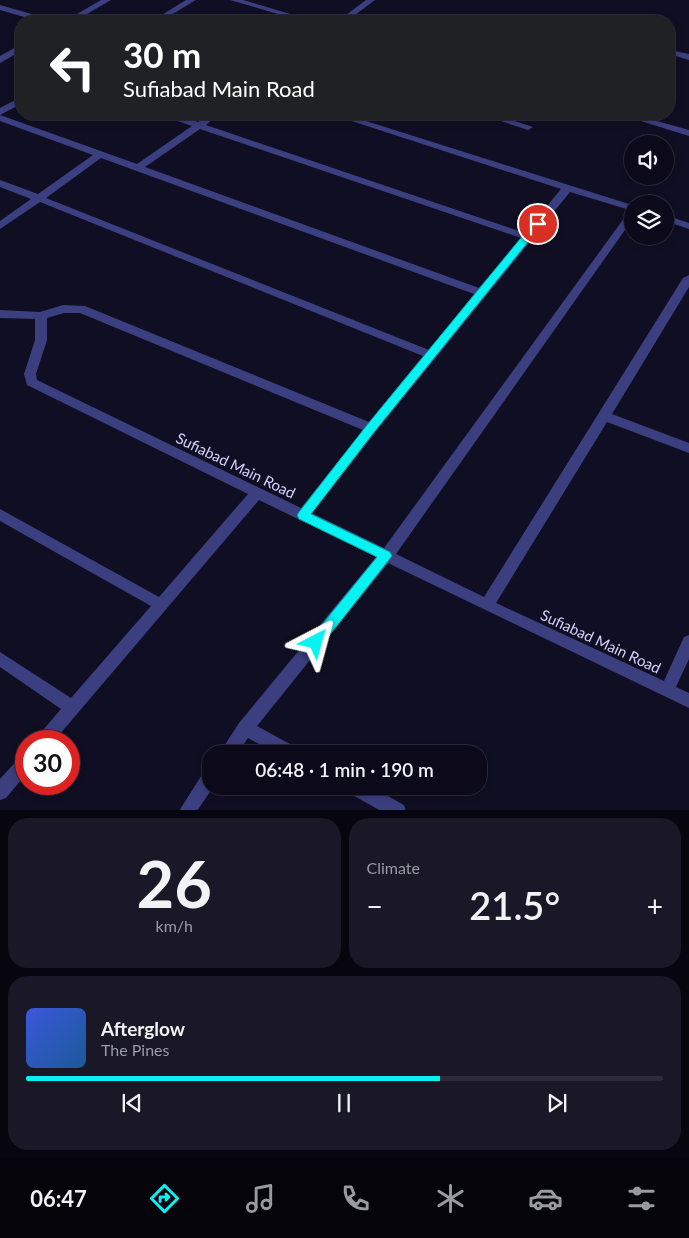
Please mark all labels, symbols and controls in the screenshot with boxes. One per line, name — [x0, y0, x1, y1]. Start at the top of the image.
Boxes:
text: 30 m — [123, 33, 201, 75]
icon: left — [40, 35, 105, 100]
text: Sufiabad Main Road — [123, 75, 315, 102]
map controls — [624, 135, 674, 245]
button: sound — [624, 135, 674, 185]
button: layers — [624, 195, 674, 245]
pin — [517, 203, 559, 245]
icon: arrive — [524, 210, 552, 238]
street label: Sufiabad Main Road — [173, 428, 299, 502]
street label: Sufiabad Main Road — [538, 605, 664, 677]
position arrow — [289, 615, 341, 667]
speed limit sign: 30 — [15, 730, 80, 795]
text: 06:48 · 1 min · 190 m — [255, 758, 434, 781]
text: 26 — [137, 844, 212, 922]
text: Climate — [367, 858, 420, 877]
text: 21.5° — [469, 882, 560, 928]
text: − — [367, 889, 383, 923]
text: + — [647, 889, 663, 923]
text: km/h — [156, 916, 193, 935]
text: Afterglow — [101, 1017, 185, 1040]
text: The Pines — [101, 1040, 170, 1059]
icon: previous — [118, 1089, 146, 1117]
icon: pause — [330, 1089, 358, 1117]
icon: next — [543, 1089, 571, 1117]
icon: directions — [147, 1181, 182, 1216]
icon: music — [243, 1181, 278, 1216]
icon: phone — [338, 1181, 373, 1216]
icon: climate — [433, 1181, 468, 1216]
icon: car — [528, 1181, 563, 1216]
icon: filters — [624, 1181, 659, 1216]
text: 06:47 — [30, 1185, 87, 1212]

